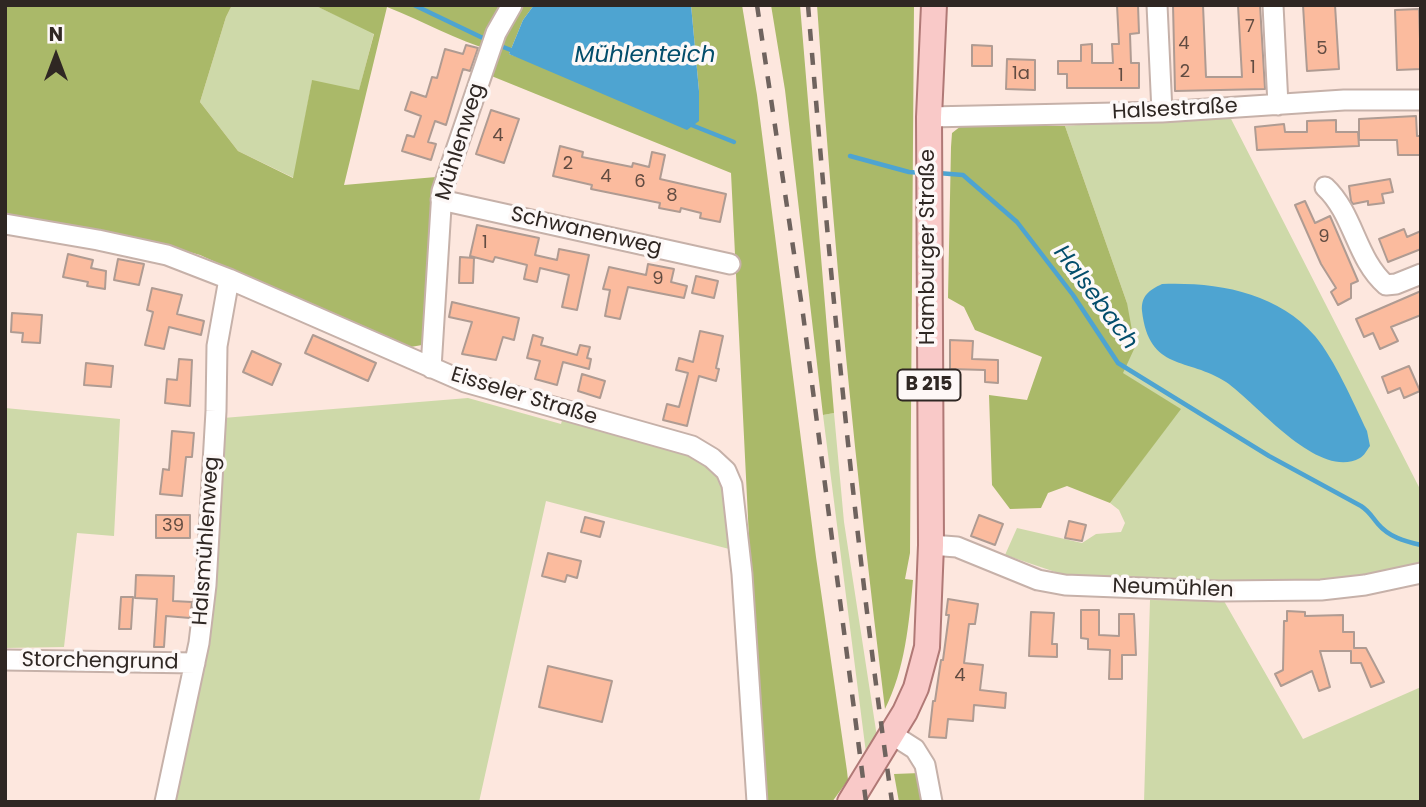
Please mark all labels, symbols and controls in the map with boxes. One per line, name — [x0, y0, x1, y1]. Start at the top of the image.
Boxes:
house number: 7 — [1245, 16, 1255, 38]
north arrow — [21, 21, 91, 91]
text: N — [49, 21, 63, 48]
house number: 4 — [1178, 33, 1190, 55]
house number: 5 — [1316, 38, 1328, 60]
water label: Mühlenteich — [575, 42, 715, 70]
house number: 1 — [1250, 57, 1256, 79]
house number: 2 — [1180, 61, 1190, 83]
house number: 1a — [1012, 63, 1030, 85]
house number: 1 — [1118, 65, 1124, 87]
street label: Mühlenweg — [431, 80, 491, 204]
street label: Halsestraße — [1112, 94, 1238, 126]
house number: 4 — [492, 125, 504, 147]
street label: Hamburger Straße — [916, 149, 942, 345]
house number: 2 — [563, 153, 573, 175]
house number: 4 — [600, 166, 612, 188]
house number: 6 — [634, 171, 646, 193]
house number: 8 — [666, 185, 678, 207]
street label: Schwanenweg — [508, 202, 664, 262]
house number: 9 — [1318, 226, 1330, 248]
house number: 1 — [482, 232, 488, 254]
water label: Halsebach — [1047, 241, 1143, 355]
house number: 9 — [652, 268, 664, 290]
street label: Eisseler Straße — [448, 363, 600, 431]
road number: B 215 — [898, 370, 960, 400]
street label: Halsmühlenweg — [189, 456, 225, 626]
house number: 39 — [162, 515, 184, 537]
street label: Neumühlen — [1112, 574, 1234, 604]
street label: Storchengrund — [21, 648, 179, 676]
house number: 4 — [954, 665, 966, 687]

